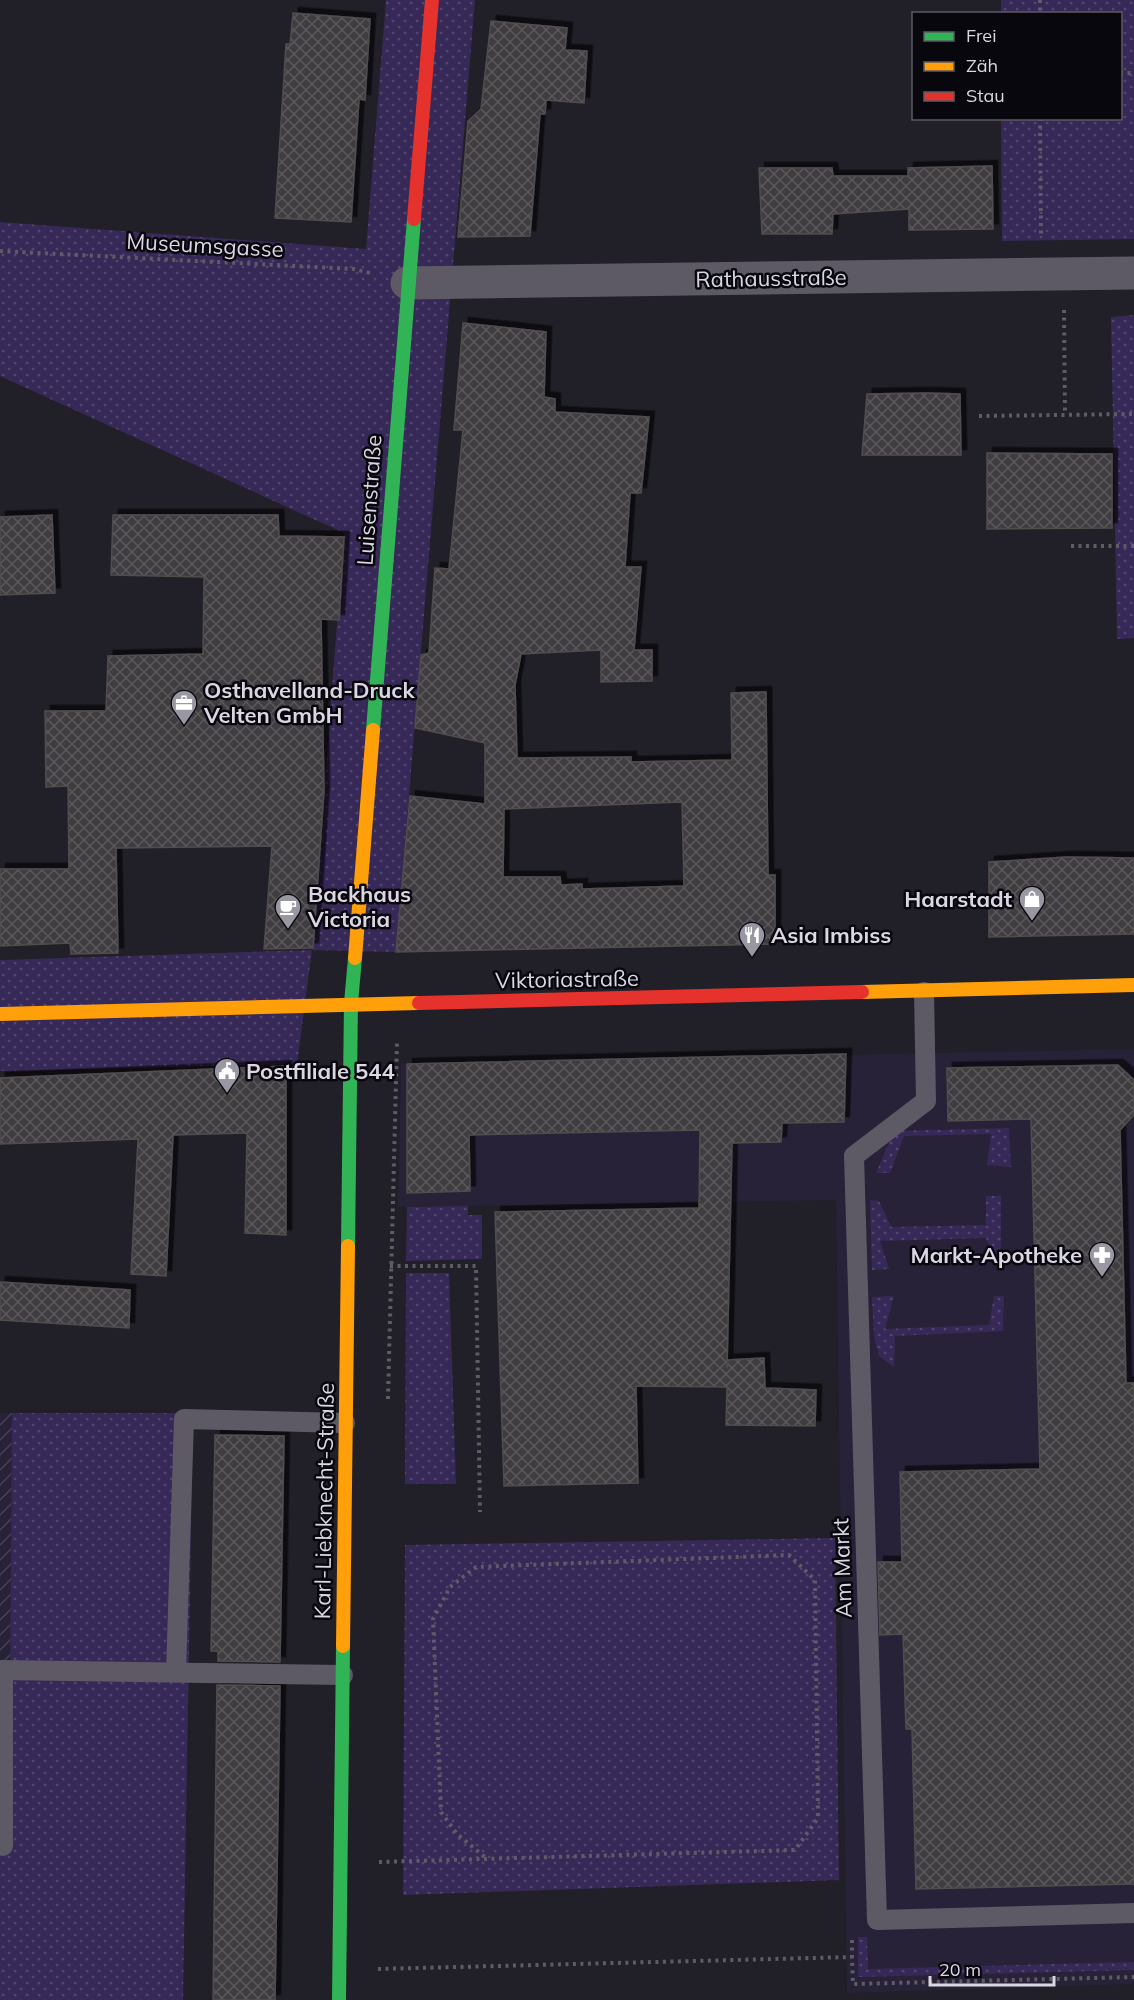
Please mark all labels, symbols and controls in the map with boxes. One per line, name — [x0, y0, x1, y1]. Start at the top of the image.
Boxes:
legend — [912, 12, 1122, 120]
text: Frei — [966, 24, 996, 47]
text: Zäh — [966, 54, 998, 77]
text: Stau — [966, 84, 1005, 107]
street label: Museumsgasse — [126, 227, 284, 263]
street label: Rathausstraße — [695, 263, 847, 293]
street label: Luisenstraße — [350, 434, 388, 566]
place label: Osthavelland-Druck Velten GmbH — [203, 676, 415, 729]
office icon: Osthavelland-Druck Velten GmbH — [169, 688, 199, 726]
place label: Backhaus Victoria — [307, 880, 411, 933]
shop icon: Haarstadt — [1017, 884, 1047, 922]
place label: Haarstadt — [904, 885, 1012, 913]
cafe icon: Backhaus Victoria — [273, 892, 303, 930]
restaurant icon: Asia Imbiss — [737, 920, 767, 958]
place label: Asia Imbiss — [771, 921, 891, 949]
street label: Viktoriastraße — [495, 964, 639, 994]
public building icon: Postfiliale 544 — [212, 1056, 242, 1094]
place label: Postfiliale 544 — [246, 1057, 395, 1085]
pharmacy icon: Markt-Apotheke — [1087, 1240, 1117, 1278]
place label: Markt-Apotheke — [911, 1241, 1082, 1269]
street label: Karl-Liebknecht-Straße — [308, 1382, 340, 1620]
street label: Am Markt — [826, 1517, 858, 1618]
scale bar — [930, 1949, 1054, 1987]
text: 20 m — [939, 1958, 981, 1981]

